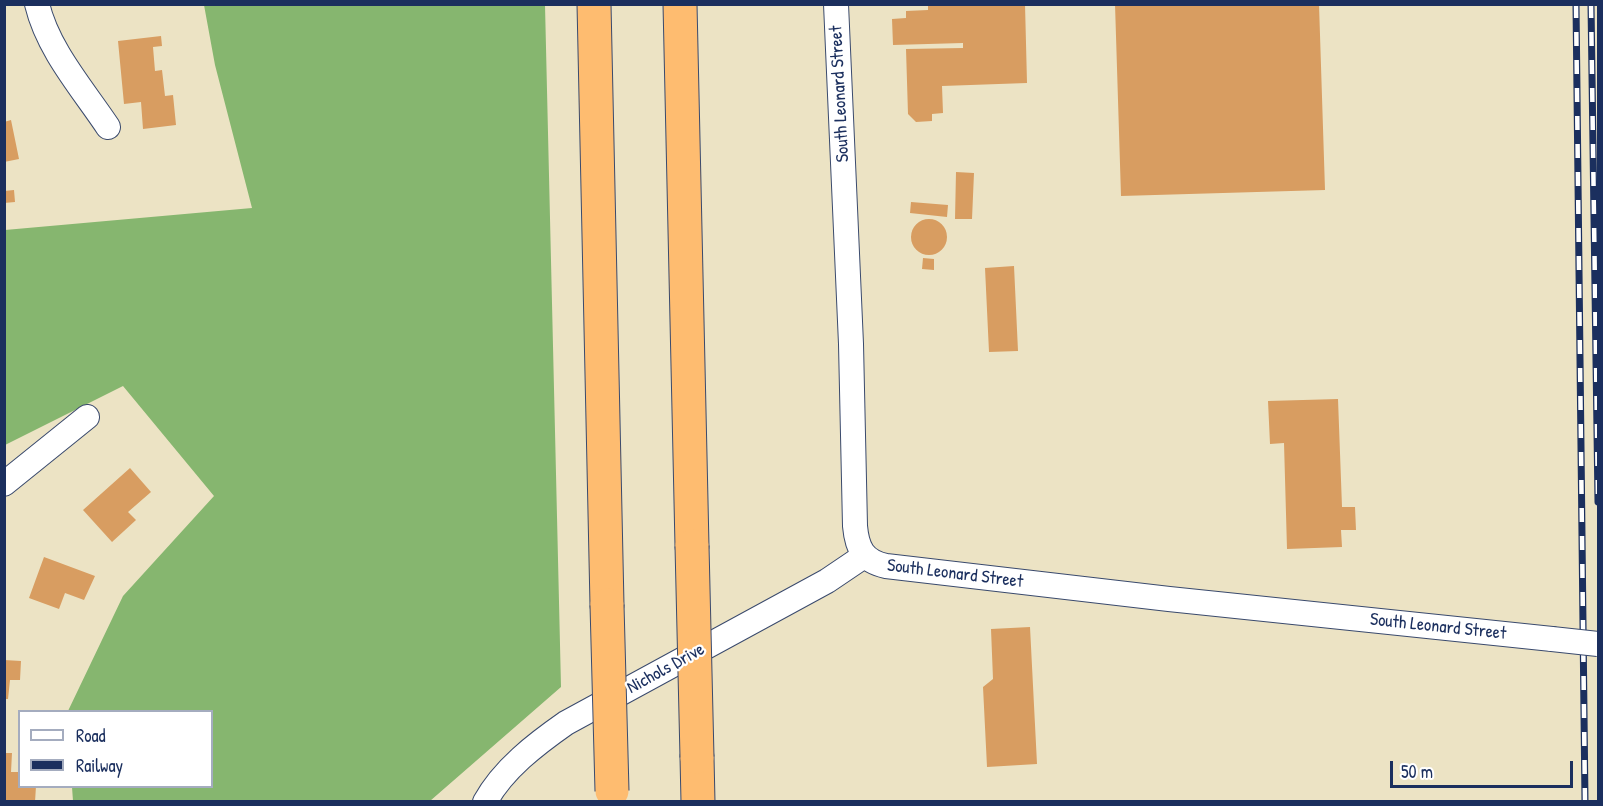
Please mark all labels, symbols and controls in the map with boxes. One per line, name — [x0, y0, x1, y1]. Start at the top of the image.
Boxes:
street label: South Leonard Street — [826, 25, 854, 163]
street label: South Leonard Street — [886, 555, 1024, 593]
street label: South Leonard Street — [1369, 609, 1507, 645]
street label: Nichols Drive — [624, 639, 708, 699]
legend — [18, 710, 213, 788]
text: Road — [76, 723, 106, 748]
scale bar — [1393, 749, 1576, 787]
text: Railway — [76, 753, 123, 778]
text: 50 m — [1401, 759, 1433, 784]

